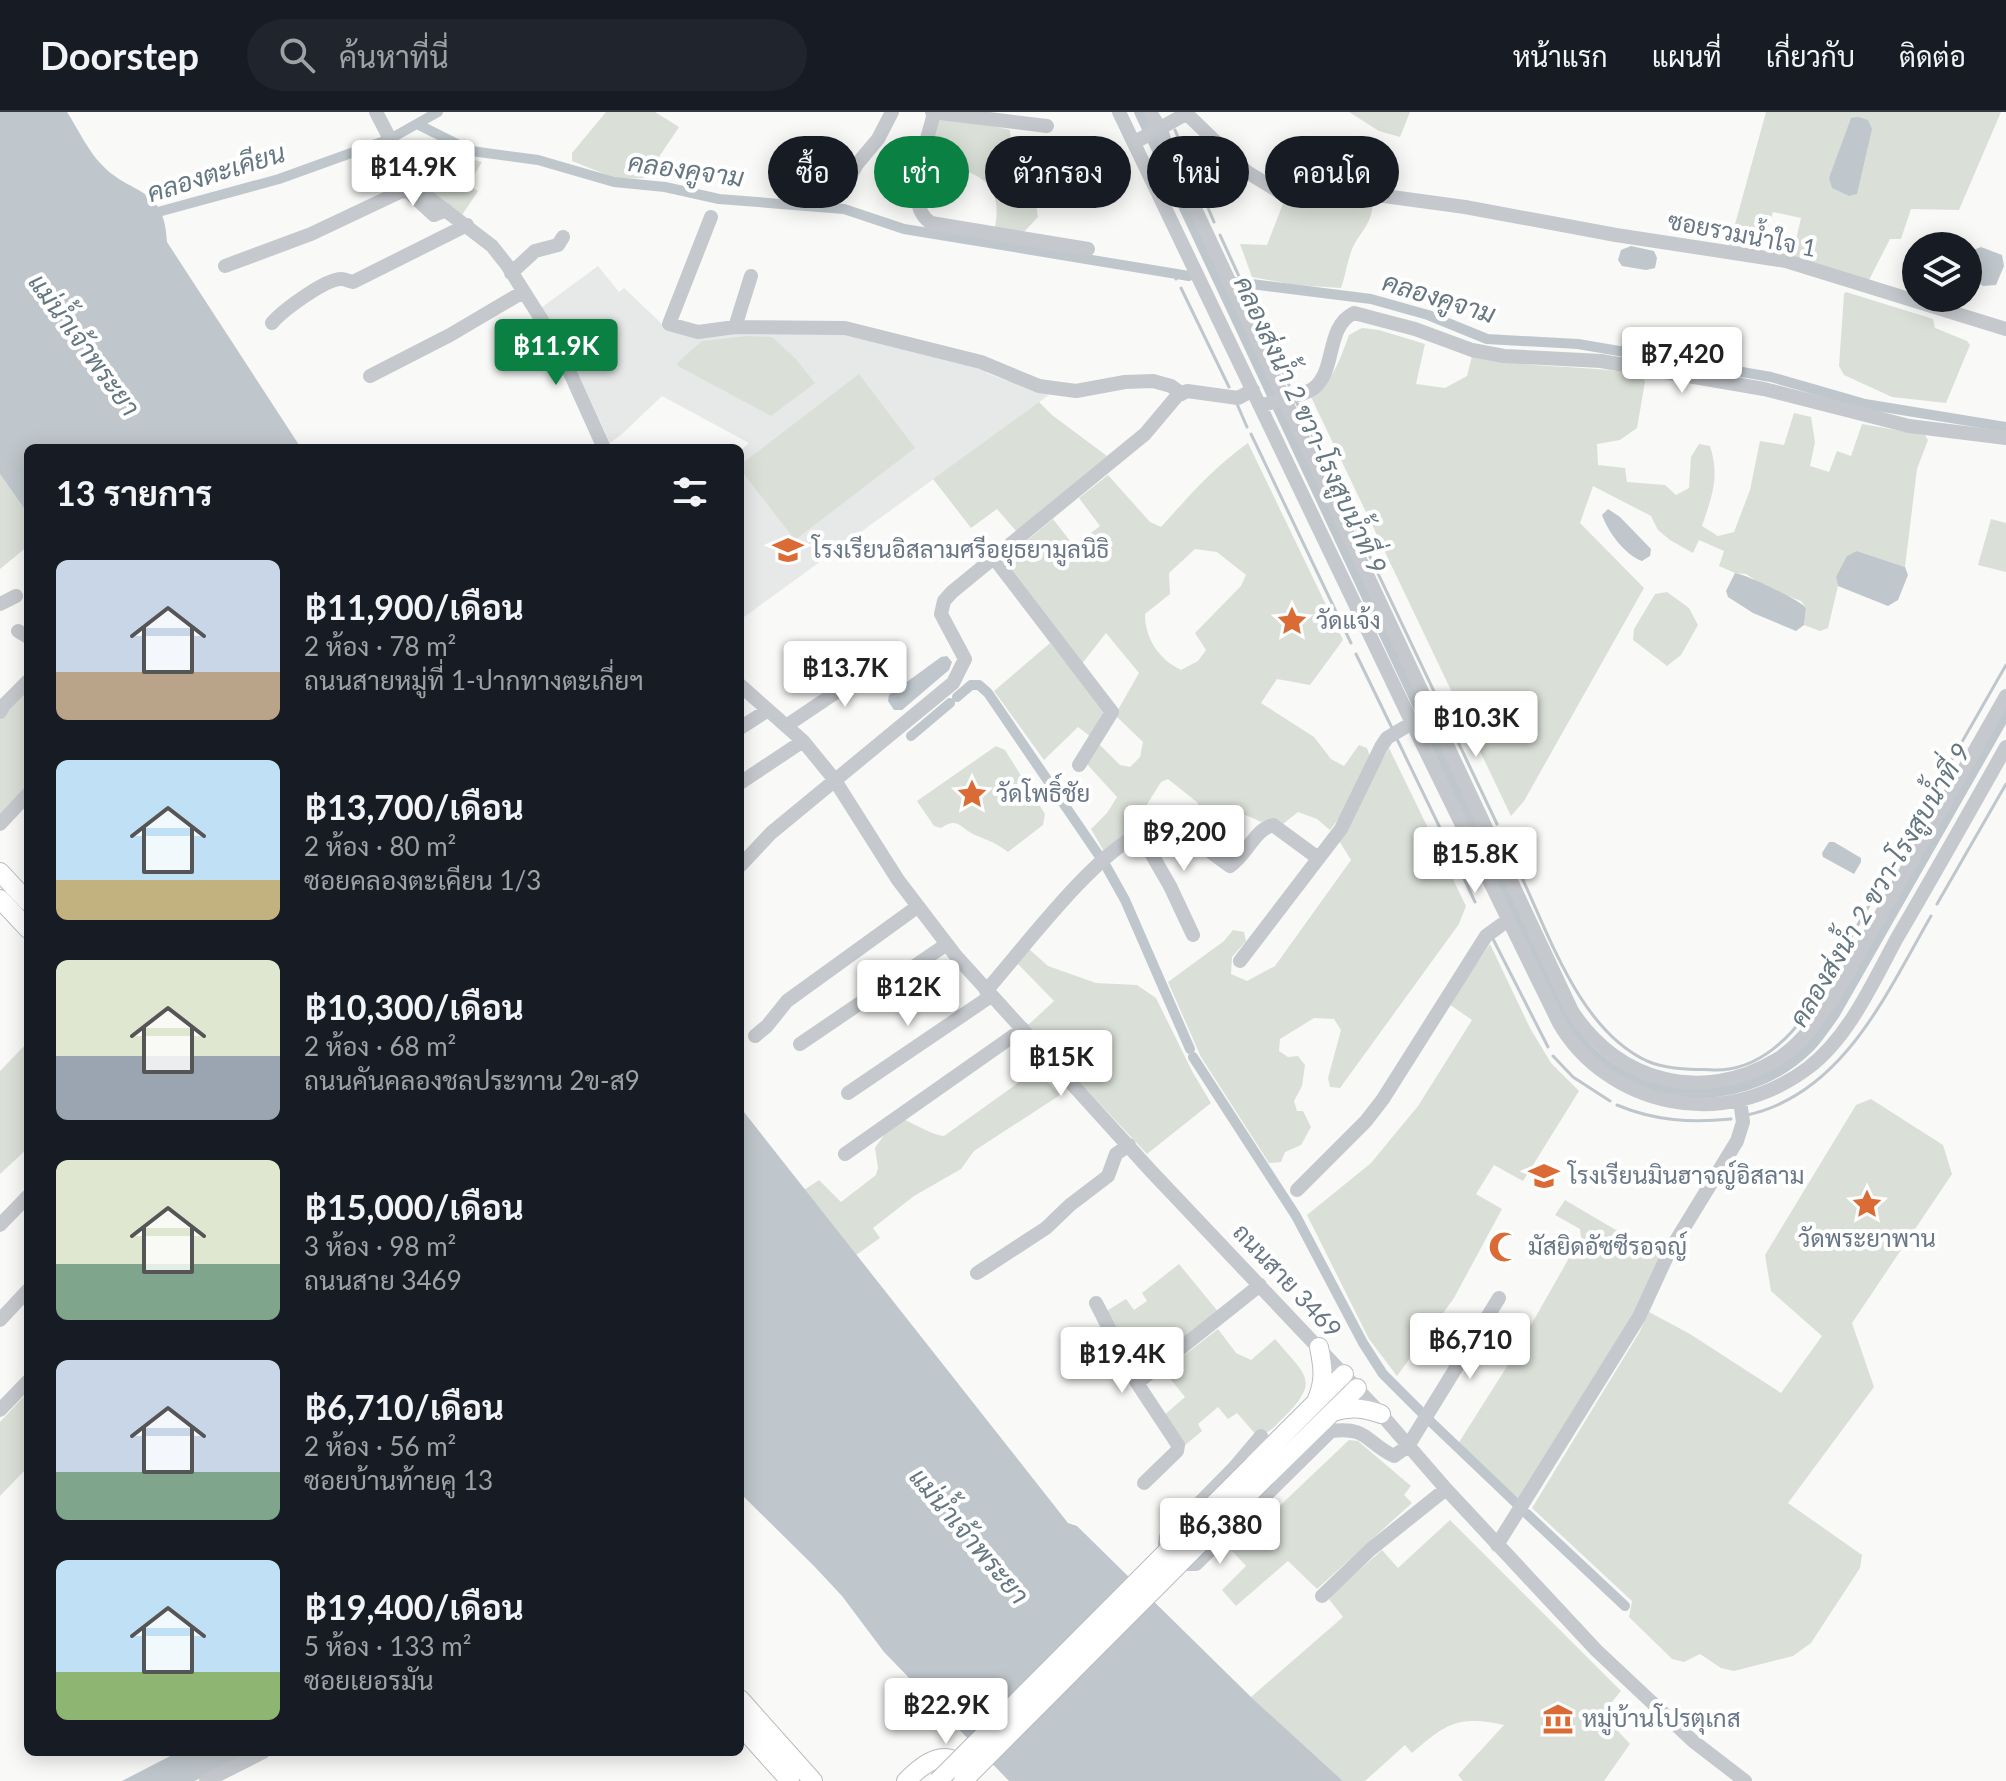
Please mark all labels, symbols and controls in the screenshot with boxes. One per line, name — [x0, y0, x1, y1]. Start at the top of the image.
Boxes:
search box — [247, 19, 807, 91]
text: Doorstep — [40, 32, 199, 78]
icon: search — [275, 33, 319, 77]
text: ค้นหาที่นี่ — [339, 38, 449, 74]
text: หน้าแรก — [1513, 39, 1608, 73]
text: แผนที่ — [1652, 39, 1722, 73]
text: เกี่ยวกับ — [1766, 39, 1855, 73]
text: ติดต่อ — [1899, 39, 1966, 73]
water label: คลองตะเคียน — [143, 136, 289, 208]
chip: ซื้อ — [768, 136, 858, 208]
chip: เช่า — [874, 136, 969, 208]
chip: ตัวกรอง — [985, 136, 1131, 208]
chip: ใหม่ — [1147, 136, 1249, 208]
chip: คอนโด — [1265, 136, 1399, 208]
pin: ฿14.9K — [348, 140, 478, 208]
water label: คลองคูจาม — [626, 145, 746, 196]
text: ฿14.9K — [370, 150, 456, 182]
street label: ซอยรวมน้ำใจ 1 — [1666, 201, 1820, 262]
map controls — [1902, 232, 1982, 312]
button: layers — [1902, 232, 1982, 312]
water label: แม่น้ำเจ้าพระยา — [22, 265, 150, 422]
water label: คลองคูจาม — [1378, 265, 1500, 332]
water label: คลองส่งน้ำ 2 ขวา-โรงสูบน้ำที่ 9 — [1225, 268, 1399, 580]
pin: ฿11.9K — [491, 319, 621, 387]
pin: ฿7,420 — [1617, 327, 1747, 395]
text: ฿11.9K — [513, 329, 599, 361]
text: ฿7,420 — [1640, 337, 1724, 369]
icon: filters — [668, 470, 712, 514]
text: 13 รายการ — [56, 472, 213, 513]
school or university icon: โรงเรียนอิสลามศรีอยุธยามูลนิธิ — [771, 533, 805, 567]
place label: โรงเรียนอิสลามศรีอยุธยามูลนิธิ — [810, 534, 1109, 567]
text: ฿11,900/เดือน — [304, 586, 524, 627]
icon: home — [120, 592, 216, 688]
place icon: วัดแจ้ง — [1275, 604, 1309, 638]
place label: วัดแจ้ง — [1316, 605, 1381, 634]
text: 2 ห้อง · 78 m² — [304, 630, 456, 662]
pin: ฿13.7K — [780, 641, 910, 709]
text: ฿13.7K — [802, 651, 888, 683]
text: ถนนสายหมู่ที่ 1-ปากทางตะเกี่ยฯ — [304, 664, 644, 696]
pin: ฿10.3K — [1411, 691, 1541, 759]
text: ฿10.3K — [1433, 701, 1519, 733]
water label: คลองส่งน้ำ 2 ขวา-โรงสูบน้ำที่ 9 — [1777, 734, 1979, 1034]
place label: วัดโพธิ์ชัย — [996, 772, 1090, 807]
place icon: วัดโพธิ์ชัย — [955, 777, 989, 811]
text: ฿13,700/เดือน — [304, 786, 524, 827]
icon: home — [120, 792, 216, 888]
pin: ฿9,200 — [1119, 805, 1249, 873]
text: ฿9,200 — [1142, 815, 1226, 847]
pin: ฿15.8K — [1410, 827, 1540, 895]
text: 2 ห้อง · 80 m² — [304, 830, 456, 862]
text: ฿15.8K — [1432, 837, 1518, 869]
text: ซอยคลองตะเคียน 1/3 — [304, 864, 541, 896]
pin: ฿12K — [861, 960, 955, 1028]
text: ฿12K — [875, 970, 941, 1002]
text: ฿10,300/เดือน — [304, 986, 524, 1027]
icon: home — [120, 992, 216, 1088]
text: 2 ห้อง · 68 m² — [304, 1030, 456, 1062]
pin: ฿15K — [1014, 1030, 1108, 1098]
text: ฿15K — [1028, 1040, 1094, 1072]
text: ถนนคันคลองชลประทาน 2ข-ส9 — [304, 1064, 640, 1096]
school or university icon: โรงเรียนมินฮาจญ์อิสลาม — [1527, 1159, 1561, 1193]
place label: โรงเรียนมินฮาจญ์อิสลาม — [1566, 1160, 1804, 1190]
text: ฿15,000/เดือน — [304, 1186, 524, 1227]
place icon: วัดพระยาพาน — [1850, 1187, 1884, 1221]
icon: home — [120, 1192, 216, 1288]
street label: ถนนสาย 3469 — [1228, 1217, 1348, 1343]
place label: วัดพระยาพาน — [1798, 1223, 1936, 1252]
text: 3 ห้อง · 98 m² — [304, 1230, 456, 1262]
mosque icon: มัสยิดอัซซีรอจญ์ — [1487, 1230, 1521, 1264]
place label: มัสยิดอัซซีรอจญ์ — [1528, 1231, 1687, 1261]
text: ถนนสาย 3469 — [304, 1264, 462, 1296]
pin: ฿6,710 — [1405, 1313, 1535, 1381]
text: ฿6,710 — [1428, 1323, 1512, 1355]
pin: ฿19.4K — [1057, 1327, 1187, 1395]
text: ฿19.4K — [1079, 1337, 1165, 1369]
text: ฿6,710/เดือน — [304, 1386, 504, 1427]
icon: home — [120, 1392, 216, 1488]
text: 2 ห้อง · 56 m² — [304, 1430, 456, 1462]
water label: แม่น้ำเจ้าพระยา — [904, 1458, 1039, 1610]
text: ซอยบ้านท้ายคู 13 — [304, 1464, 493, 1496]
pin: ฿6,380 — [1155, 1498, 1285, 1566]
text: ฿6,380 — [1178, 1508, 1262, 1540]
text: ฿19,400/เดือน — [304, 1586, 524, 1627]
icon: home — [120, 1592, 216, 1688]
text: 5 ห้อง · 133 m² — [304, 1630, 471, 1662]
text: ซอยเยอรมัน — [304, 1664, 433, 1696]
pin: ฿22.9K — [881, 1678, 1011, 1746]
text: ฿22.9K — [903, 1688, 989, 1720]
museum icon: หมู่บ้านโปรตุเกส — [1541, 1702, 1575, 1736]
place label: หมู่บ้านโปรตุเกส — [1582, 1703, 1741, 1736]

